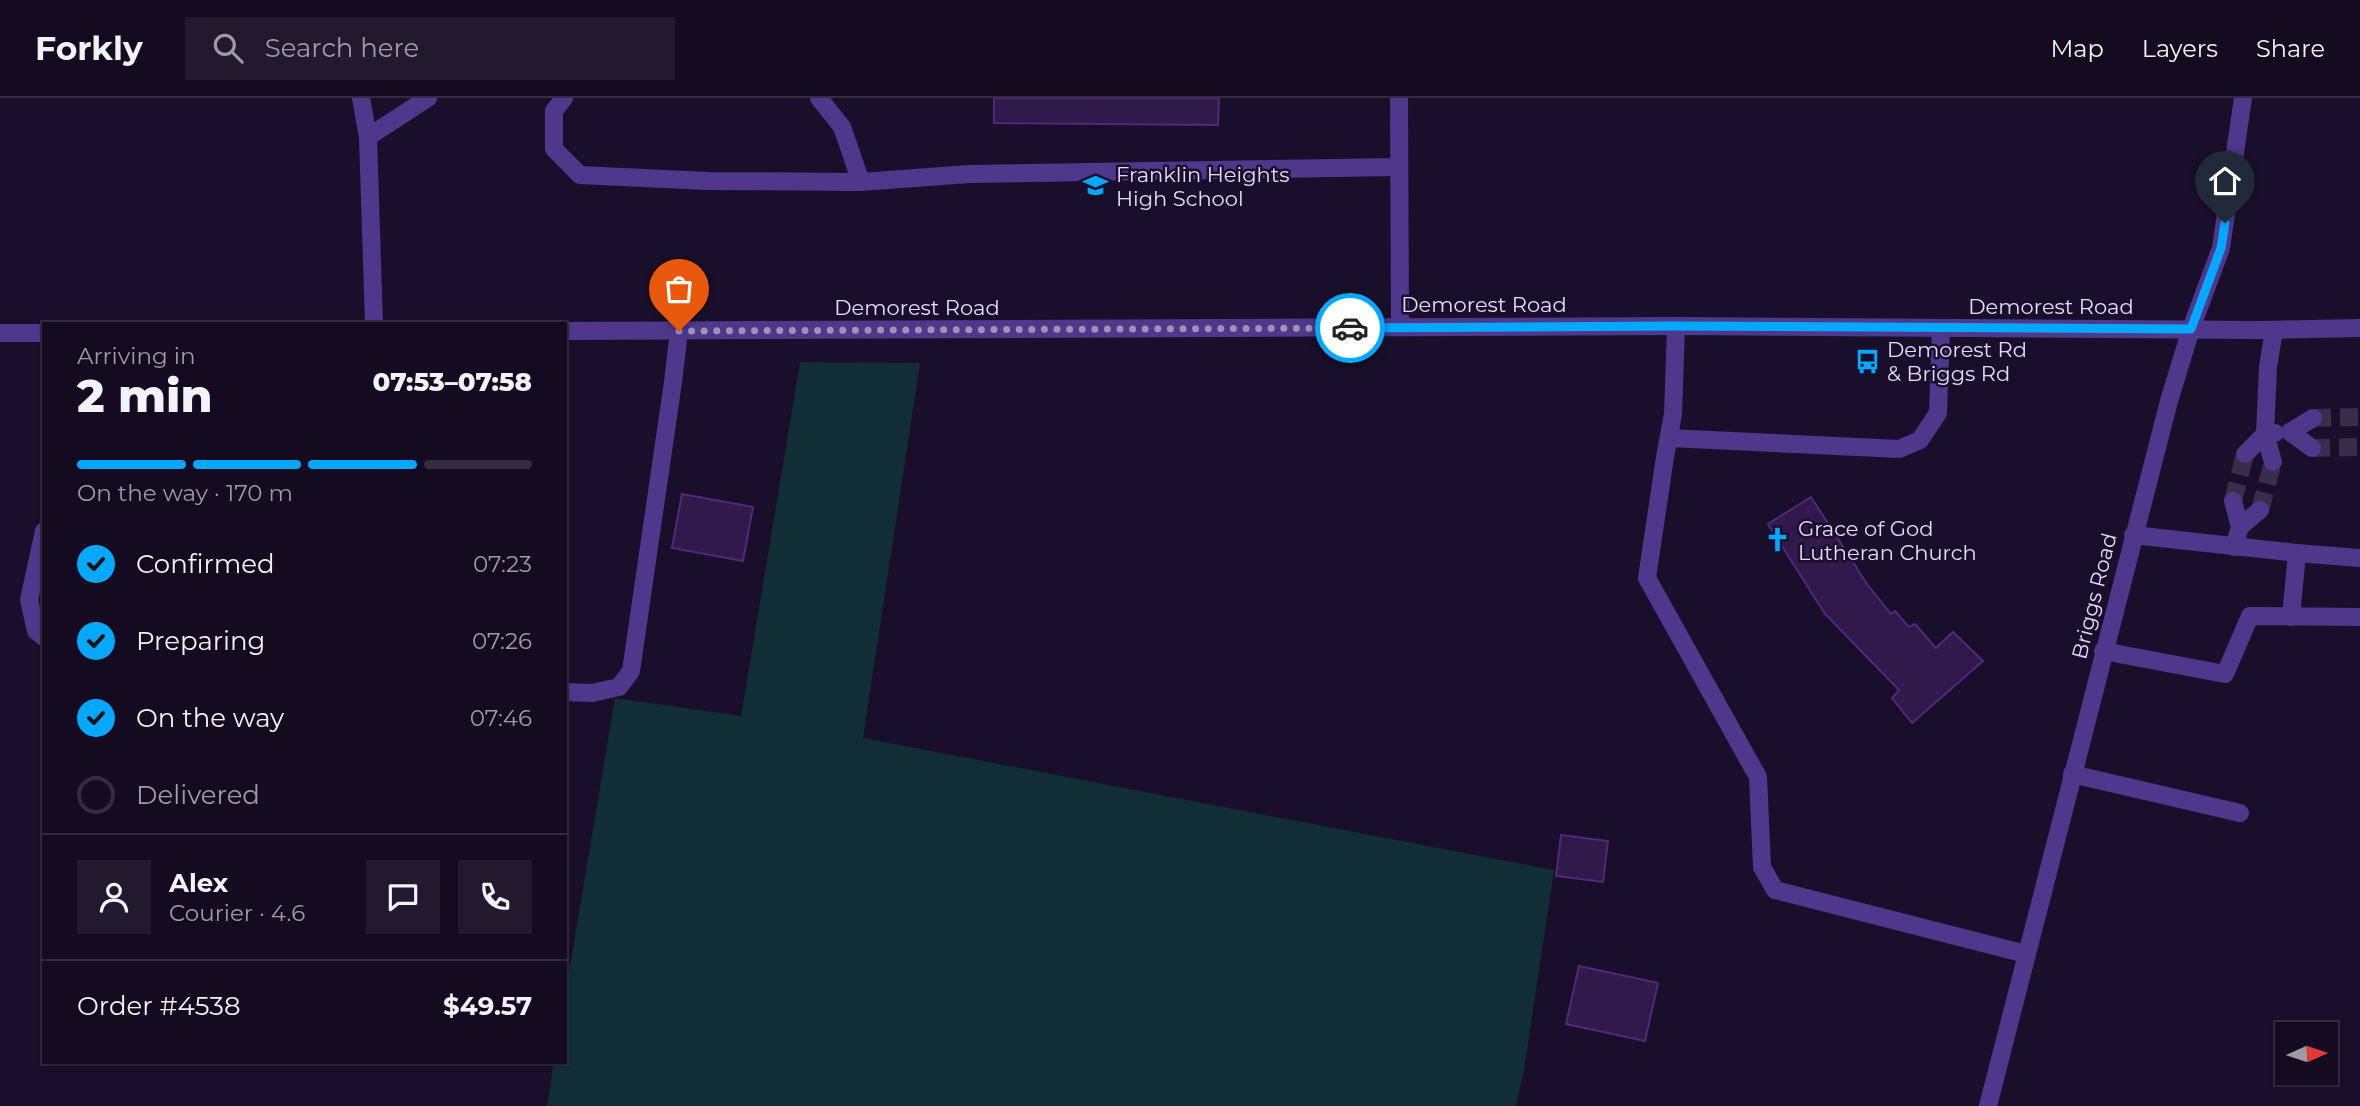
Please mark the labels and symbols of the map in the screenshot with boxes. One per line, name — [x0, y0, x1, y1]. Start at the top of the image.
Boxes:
pin — [2195, 151, 2255, 223]
place label: Franklin Heights High School — [1116, 162, 1290, 211]
school or university icon: Franklin Heights High School — [1082, 172, 1110, 200]
pin — [649, 259, 709, 331]
street label: Demorest Road — [1401, 292, 1567, 317]
courier — [1315, 293, 1385, 363]
street label: Demorest Road — [1968, 294, 2134, 319]
street label: Demorest Road — [834, 295, 1000, 320]
place label: Demorest Rd & Briggs Rd — [1887, 337, 2027, 386]
bus stop icon: Demorest Rd & Briggs Rd — [1853, 347, 1881, 375]
place label: Grace of God Lutheran Church — [1798, 516, 1977, 565]
church icon: Grace of God Lutheran Church — [1764, 526, 1792, 554]
street label: Briggs Road — [2066, 530, 2122, 662]
north arrow — [2275, 1022, 2338, 1085]

